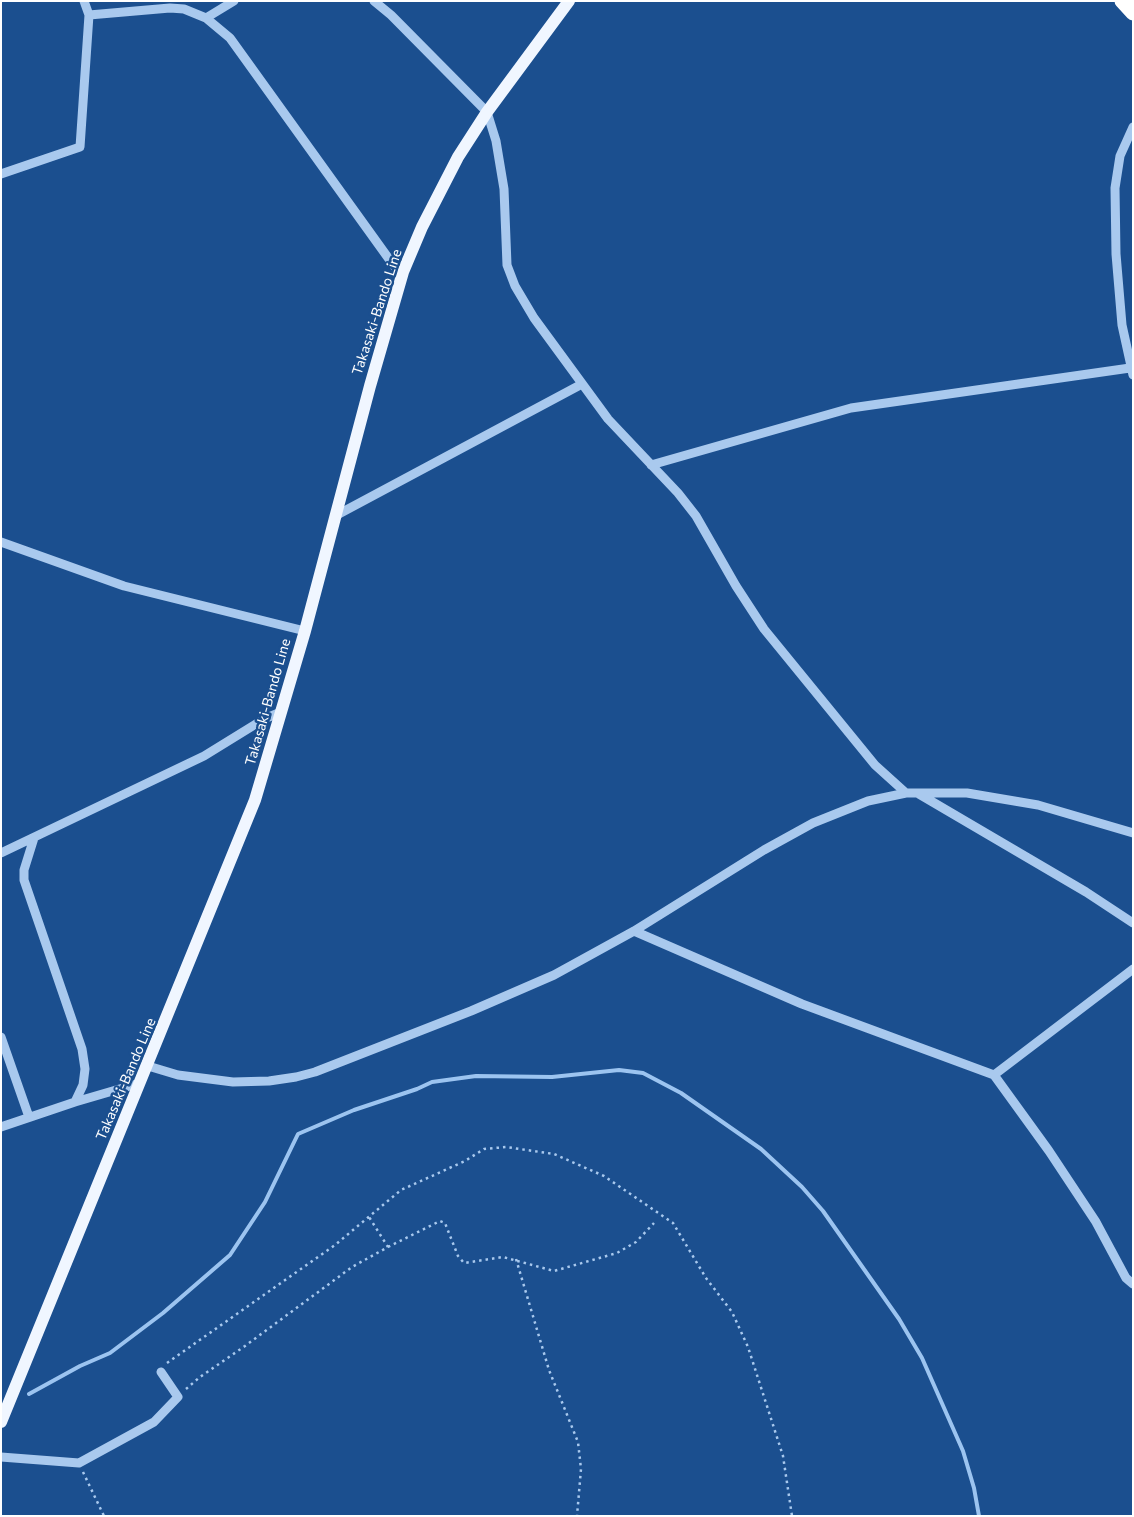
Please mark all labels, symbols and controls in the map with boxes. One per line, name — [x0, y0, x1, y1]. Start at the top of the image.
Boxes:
street label: Takasaki-Bando Line — [349, 247, 405, 377]
street label: Takasaki-Bando Line — [242, 637, 294, 767]
street label: Takasaki-Bando Line — [93, 1015, 159, 1143]

